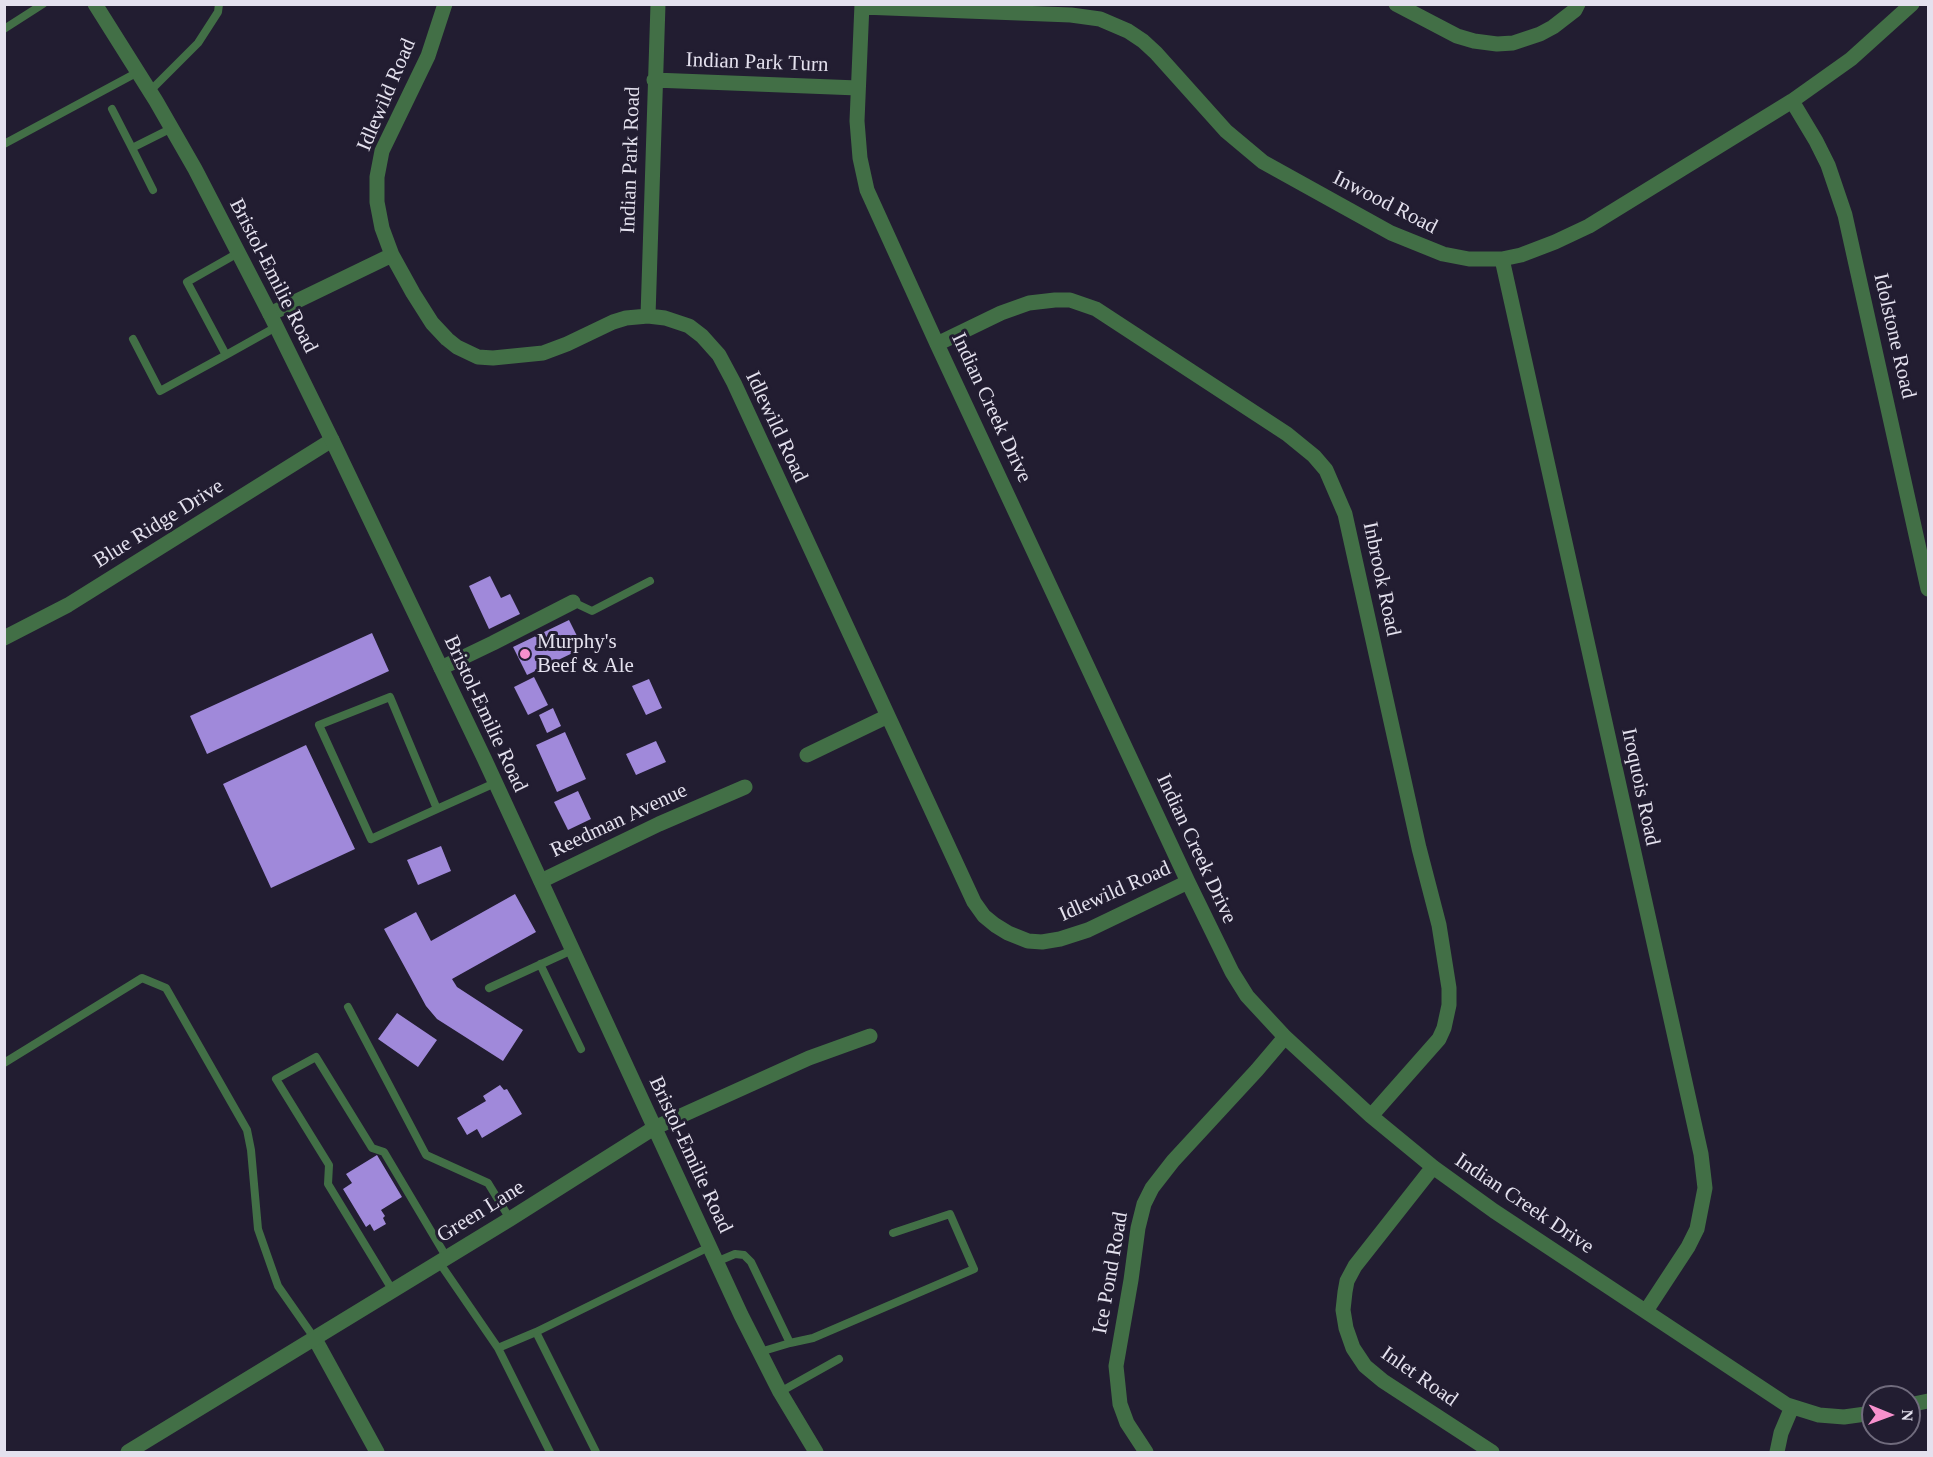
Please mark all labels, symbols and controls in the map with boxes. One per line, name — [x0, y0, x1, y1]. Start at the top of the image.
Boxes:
street label: Idlewild Road — [352, 35, 422, 155]
street label: Indian Park Turn — [685, 48, 829, 78]
street label: Indian Park Road — [616, 86, 646, 234]
street label: Inwood Road — [1329, 166, 1441, 240]
street label: Bristol-Emilie Road — [223, 195, 323, 357]
street label: Idolstone Road — [1867, 271, 1921, 401]
street label: Indian Creek Drive — [945, 329, 1037, 487]
street label: Idlewild Road — [739, 367, 813, 487]
street label: Blue Ridge Drive — [90, 474, 228, 574]
street label: Inbrook Road — [1357, 520, 1405, 638]
place label: Murphy's Beef & Ale — [537, 629, 634, 679]
street label: Bristol-Emilie Road — [438, 632, 532, 796]
marker: Murphy's Beef & Ale — [518, 647, 532, 661]
street label: Iroquois Road — [1615, 726, 1665, 848]
street label: Indian Creek Drive — [1150, 770, 1242, 928]
street label: Reedman Avenue — [546, 778, 692, 864]
street label: Idlewild Road — [1055, 856, 1175, 928]
street label: Bristol-Emilie Road — [643, 1073, 737, 1237]
street label: Indian Creek Drive — [1450, 1148, 1598, 1260]
street label: Green Lane — [433, 1175, 529, 1249]
street label: Ice Pond Road — [1088, 1210, 1134, 1336]
street label: Inlet Road — [1376, 1341, 1462, 1413]
north arrow — [1861, 1385, 1921, 1445]
text: N — [1899, 1409, 1916, 1421]

